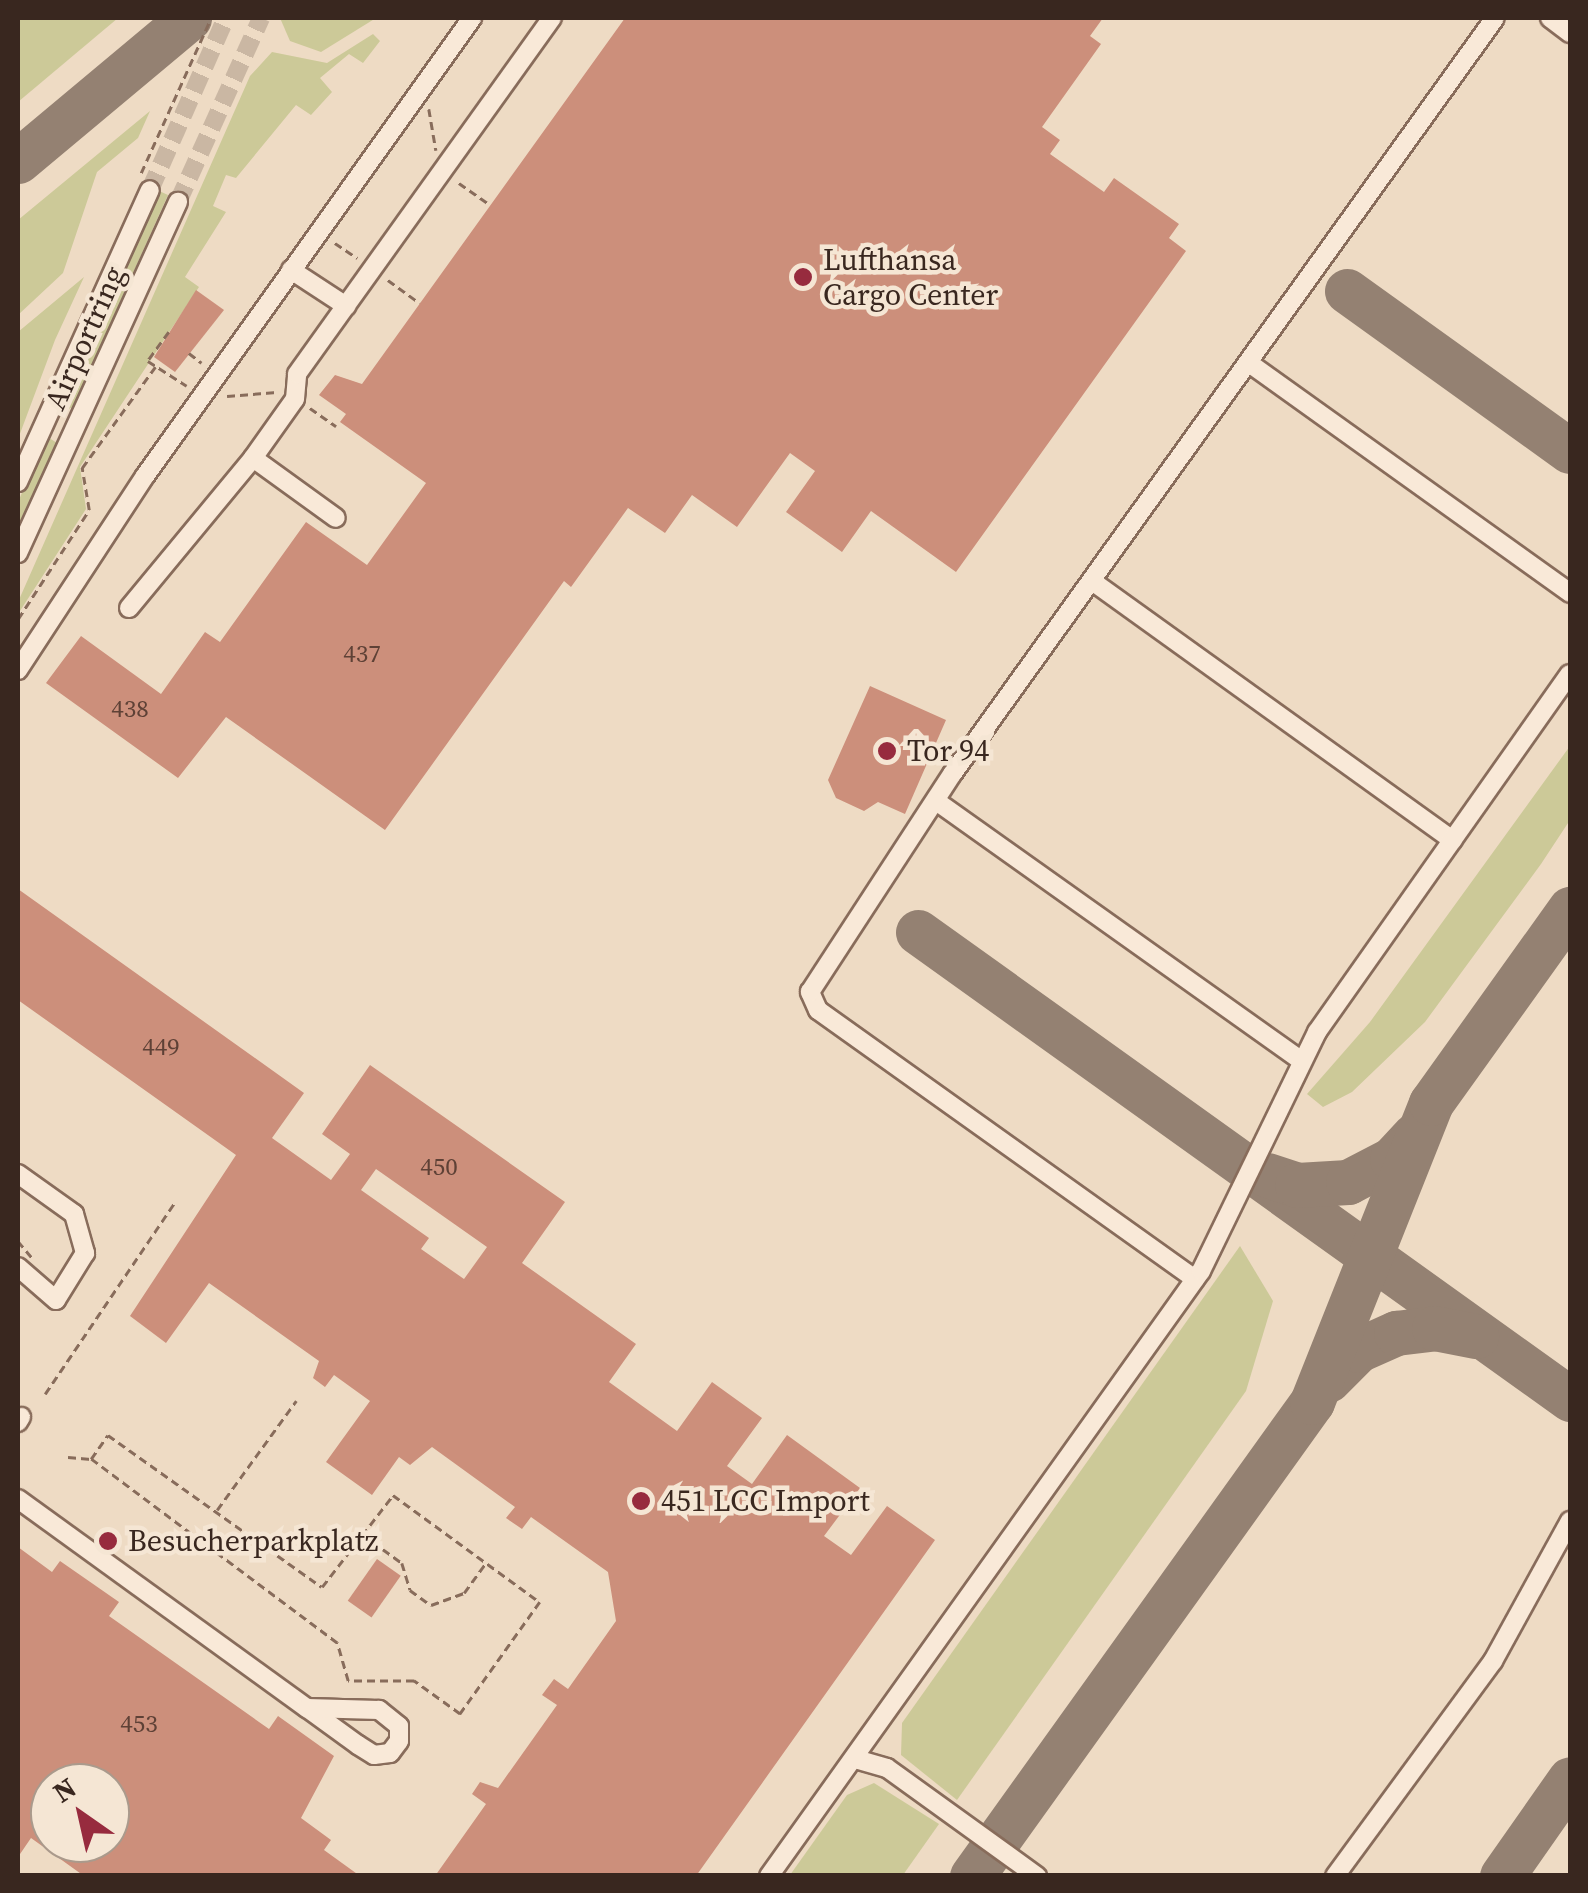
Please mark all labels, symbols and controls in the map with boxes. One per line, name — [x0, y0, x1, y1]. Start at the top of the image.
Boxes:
place label: Lufthansa Cargo Center — [823, 242, 998, 312]
street label: Airportring — [37, 260, 133, 416]
marker: Lufthansa Cargo Center — [792, 266, 814, 288]
house number: 437 — [343, 638, 381, 668]
house number: 438 — [111, 693, 149, 723]
place label: Tor 94 — [907, 733, 989, 769]
marker: Tor 94 — [876, 740, 898, 762]
house number: 449 — [142, 1031, 180, 1061]
house number: 450 — [420, 1151, 458, 1181]
place label: 451 LCC Import — [661, 1483, 870, 1519]
marker: 451 LCC Import — [630, 1490, 652, 1512]
place label: Besucherparkplatz — [128, 1523, 378, 1559]
marker: Besucherparkplatz — [97, 1530, 119, 1552]
house number: 453 — [120, 1708, 158, 1738]
north arrow — [30, 1763, 130, 1863]
text: N — [45, 1768, 83, 1811]

